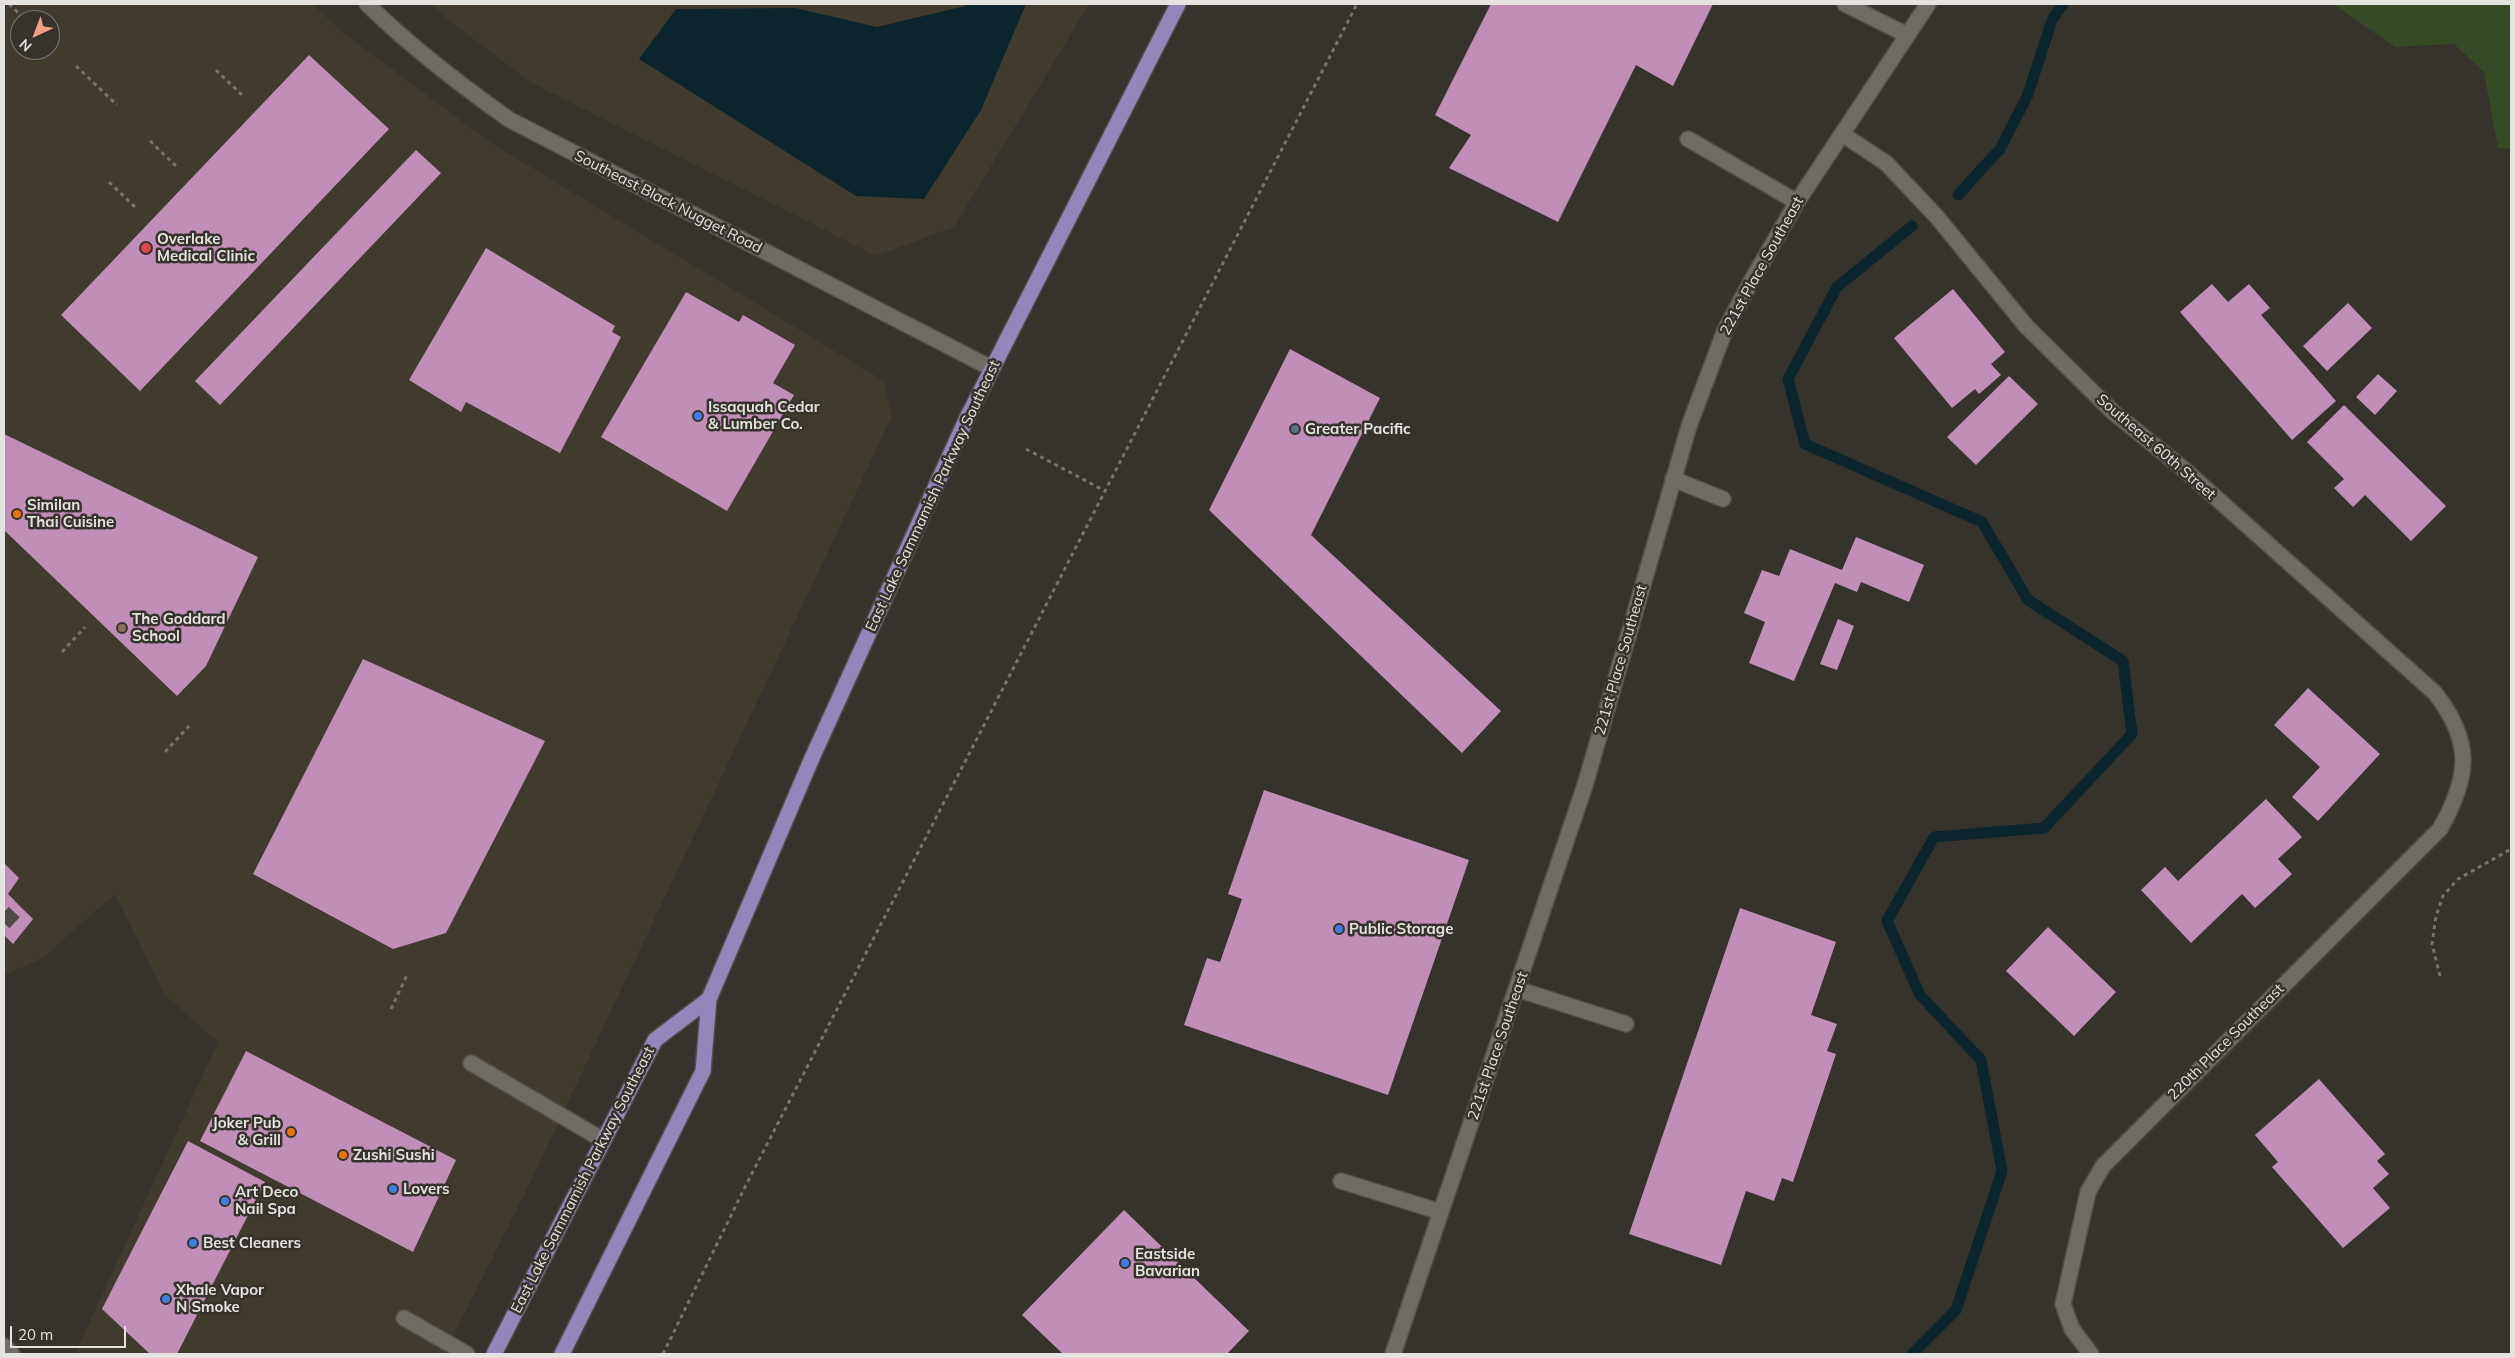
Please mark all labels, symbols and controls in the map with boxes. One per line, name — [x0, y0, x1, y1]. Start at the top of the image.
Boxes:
north arrow — [10, 10, 60, 60]
text: N — [15, 35, 35, 55]
street label: Southeast Black Nugget Road — [571, 147, 765, 257]
street label: 221st Place Southeast — [1716, 194, 1808, 338]
place label: Overlake Medical Clinic — [157, 230, 255, 265]
marker: Overlake Medical Clinic — [139, 241, 153, 255]
street label: East Lake Sammamish Parkway Southeast — [862, 358, 1004, 634]
street label: Southeast 60th Street — [2093, 390, 2219, 504]
place label: Issaquah Cedar & Lumber Co. — [708, 398, 820, 433]
marker: Issaquah Cedar & Lumber Co. — [692, 410, 704, 422]
place label: Greater Pacific — [1305, 420, 1411, 438]
marker: Greater Pacific — [1289, 423, 1301, 435]
place label: Similan Thai Cuisine — [27, 496, 114, 531]
marker: Similan Thai Cuisine — [11, 508, 23, 520]
street label: 221st Place Southeast — [1591, 583, 1651, 737]
place label: The Goddard School — [132, 610, 226, 645]
marker: The Goddard School — [116, 622, 128, 634]
place label: Public Storage — [1349, 920, 1453, 938]
marker: Public Storage — [1333, 923, 1345, 935]
street label: 221st Place Southeast — [1464, 970, 1532, 1122]
street label: 220th Place Southeast — [2164, 980, 2288, 1104]
street label: East Lake Sammamish Parkway Southeast — [508, 1044, 658, 1316]
place label: Joker Pub & Grill — [212, 1114, 281, 1149]
marker: Joker Pub & Grill — [285, 1126, 297, 1138]
place label: Zushi Sushi — [353, 1146, 435, 1164]
marker: Zushi Sushi — [337, 1149, 349, 1161]
place label: Lovers — [403, 1180, 450, 1198]
place label: Art Deco Nail Spa — [235, 1183, 298, 1218]
marker: Lovers — [387, 1183, 399, 1195]
marker: Art Deco Nail Spa — [219, 1195, 231, 1207]
place label: Best Cleaners — [203, 1234, 301, 1252]
marker: Best Cleaners — [187, 1237, 199, 1249]
place label: Eastside Bavarian — [1135, 1245, 1200, 1280]
marker: Eastside Bavarian — [1119, 1257, 1131, 1269]
place label: Xhale Vapor N Smoke — [176, 1281, 264, 1316]
marker: Xhale Vapor N Smoke — [160, 1293, 172, 1305]
scale bar — [12, 1316, 129, 1348]
text: 20 m — [18, 1325, 53, 1344]

